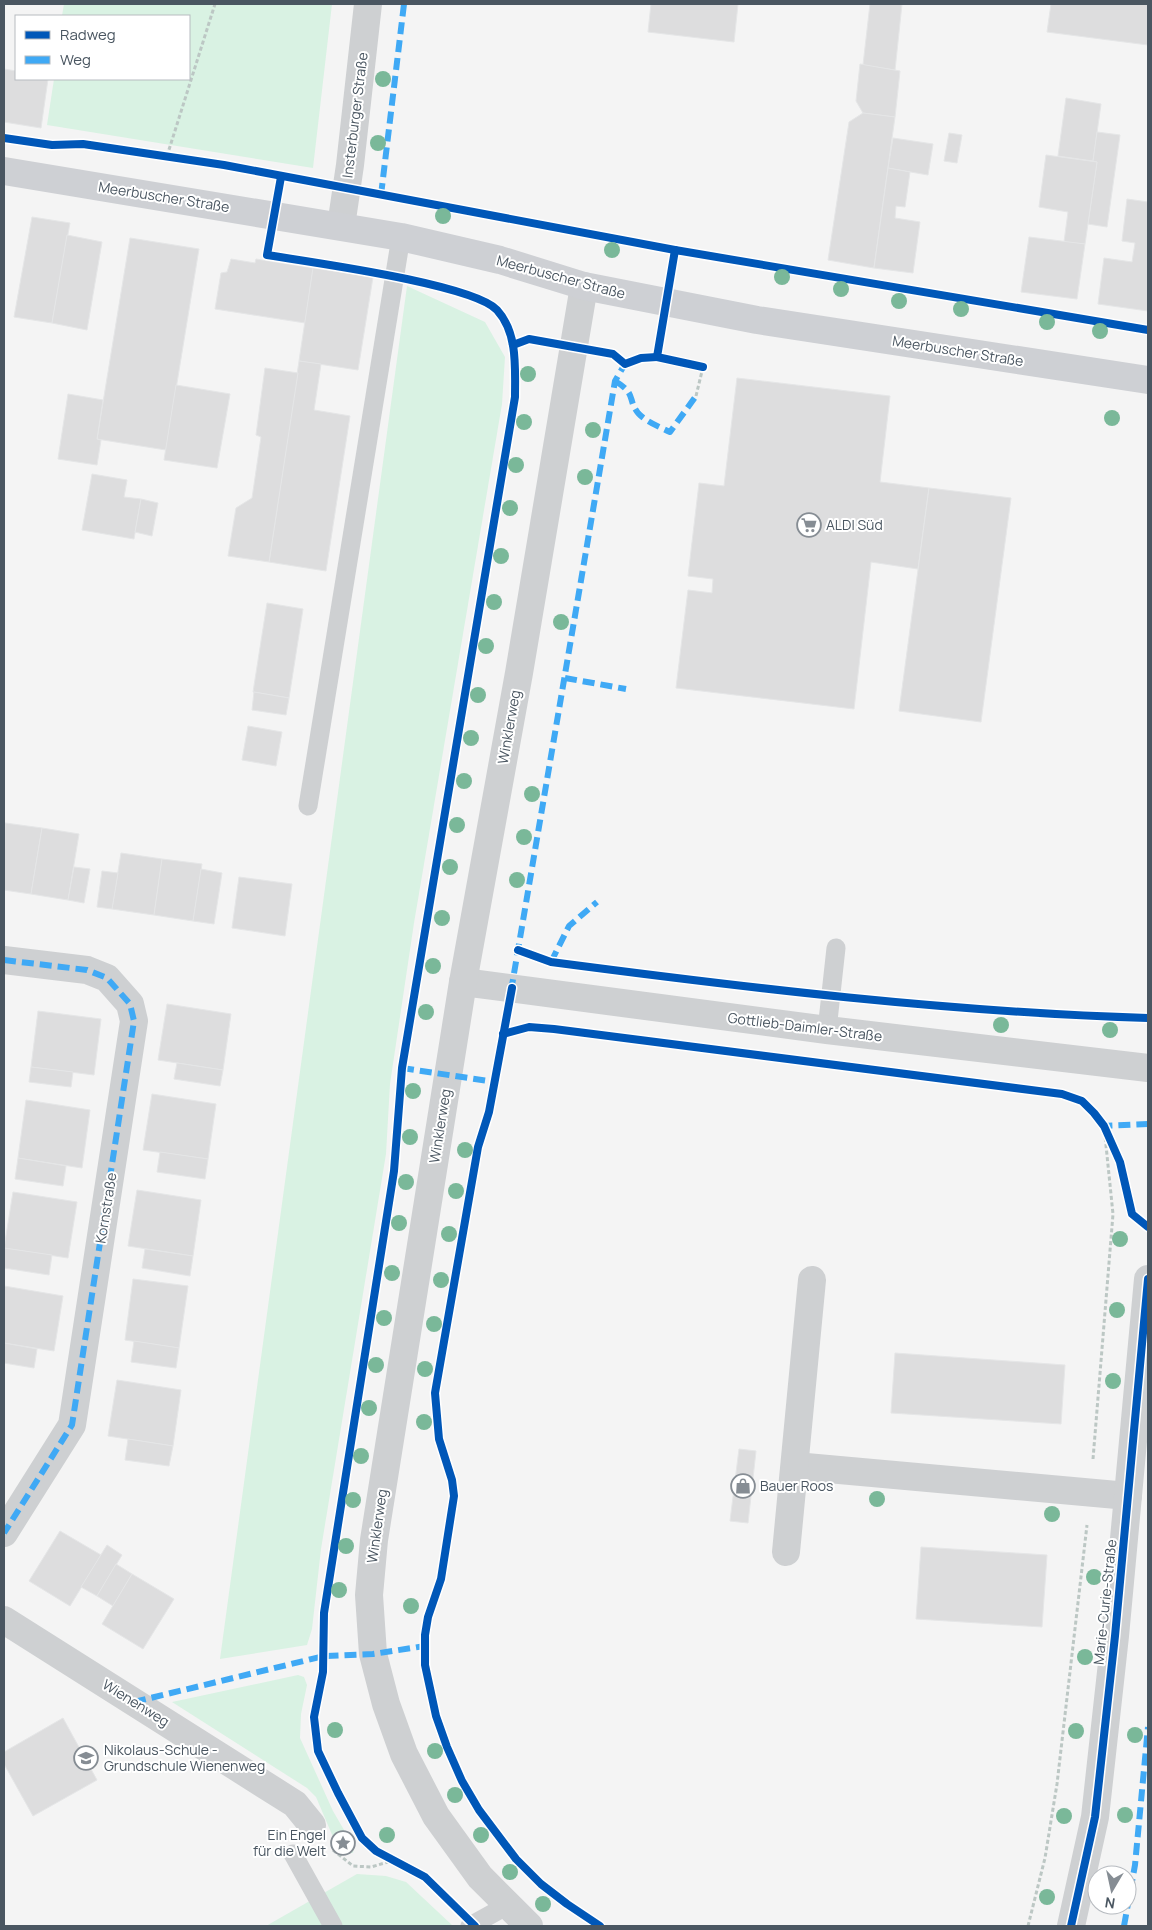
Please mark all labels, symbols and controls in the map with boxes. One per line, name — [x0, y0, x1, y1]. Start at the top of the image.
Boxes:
legend — [15, 15, 190, 80]
text: Radweg — [60, 24, 116, 45]
text: Weg — [60, 49, 91, 70]
street label: Insterburger Straße — [337, 51, 372, 179]
street label: Meerbuscher Straße — [97, 177, 231, 216]
street label: Meerbuscher Straße — [495, 250, 628, 303]
street label: Meerbuscher Straße — [891, 331, 1025, 370]
supermarket icon: ALDI Süd — [796, 512, 822, 538]
place label: ALDI Süd — [826, 515, 883, 534]
street label: Winklerweg — [493, 688, 524, 765]
street label: Gottlieb-Daimler-Straße — [727, 1008, 883, 1045]
street label: Winklerweg — [424, 1088, 455, 1164]
street label: Kornstraße — [91, 1171, 120, 1245]
shop icon: Bauer Roos — [730, 1473, 756, 1499]
place label: Bauer Roos — [760, 1476, 833, 1495]
street label: Winklerweg — [362, 1488, 391, 1564]
street label: Marie-Curie-Straße — [1088, 1538, 1121, 1666]
street label: Wienenweg — [99, 1674, 173, 1731]
place label: Nikolaus-Schule - Grundschule Wienenweg — [104, 1740, 265, 1775]
school or university icon: Nikolaus-Schule - Grundschule Wienenweg — [73, 1745, 99, 1771]
place label: Ein Engel für die Welt — [253, 1825, 326, 1860]
place icon: Ein Engel für die Welt — [330, 1830, 356, 1856]
north arrow — [1087, 1865, 1137, 1915]
text: N — [1103, 1893, 1116, 1914]

